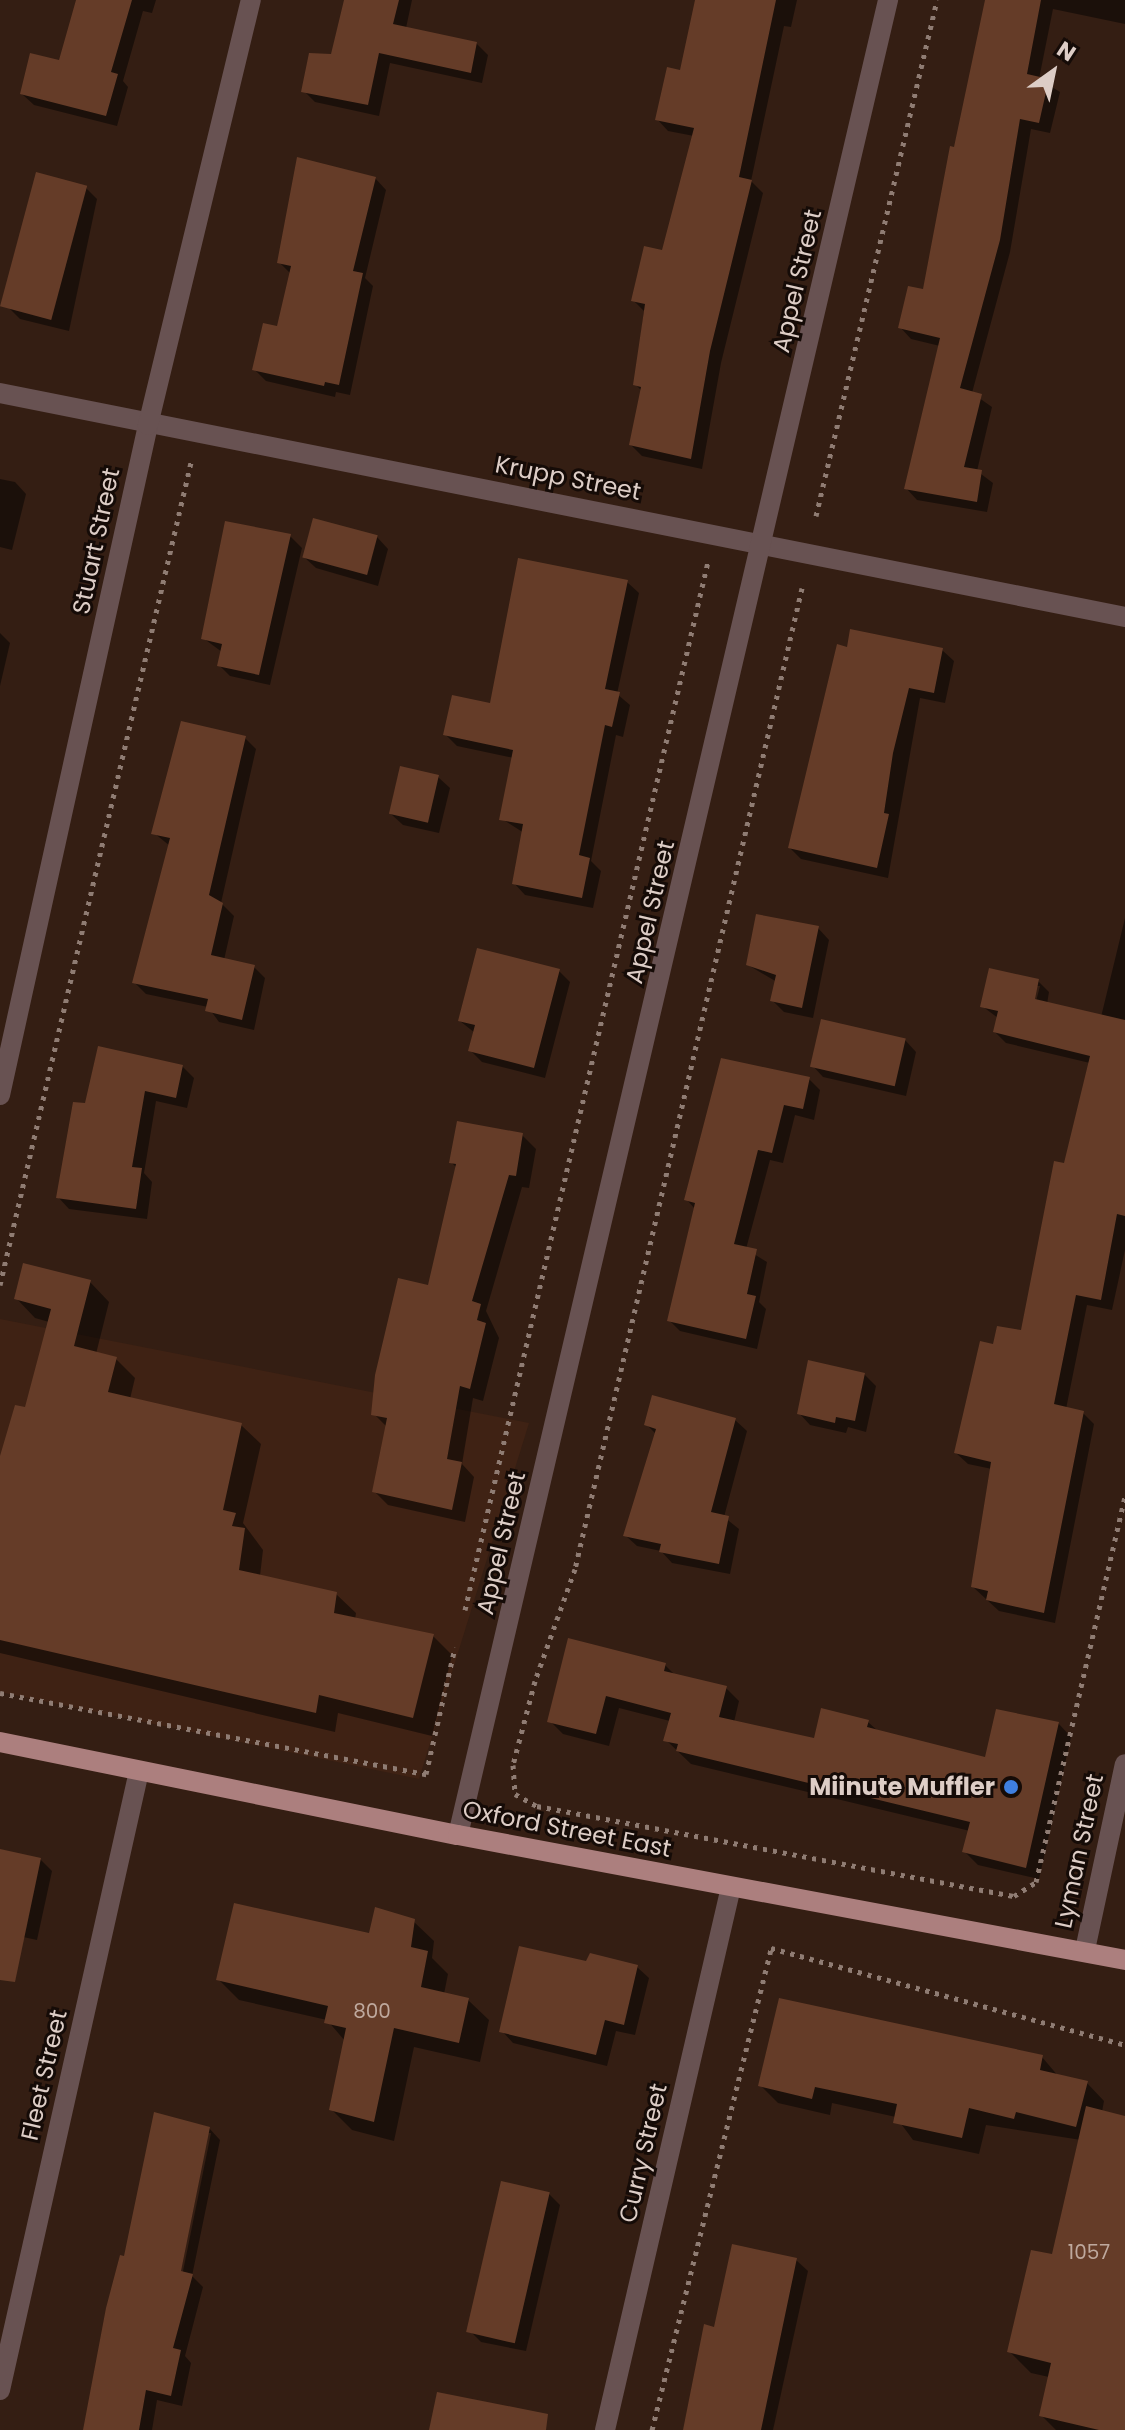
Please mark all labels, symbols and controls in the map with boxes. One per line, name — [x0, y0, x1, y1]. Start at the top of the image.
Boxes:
north arrow — [1013, 32, 1093, 112]
text: N — [1051, 34, 1082, 69]
street label: Appel Street — [767, 207, 827, 355]
street label: Krupp Street — [493, 450, 643, 506]
street label: Stuart Street — [66, 465, 126, 617]
street label: Appel Street — [620, 838, 680, 986]
street label: Appel Street — [471, 1469, 531, 1617]
street label: Lyman Street — [1049, 1771, 1109, 1931]
place label: Miinute Muffler — [809, 1773, 995, 1801]
marker: Miinute Muffler — [1002, 1778, 1020, 1796]
street label: Oxford Street East — [460, 1795, 674, 1863]
house number: 800 — [353, 1999, 391, 2023]
street label: Fleet Street — [15, 2007, 73, 2143]
street label: Curry Street — [613, 2081, 673, 2225]
house number: 1057 — [1068, 2240, 1110, 2264]

